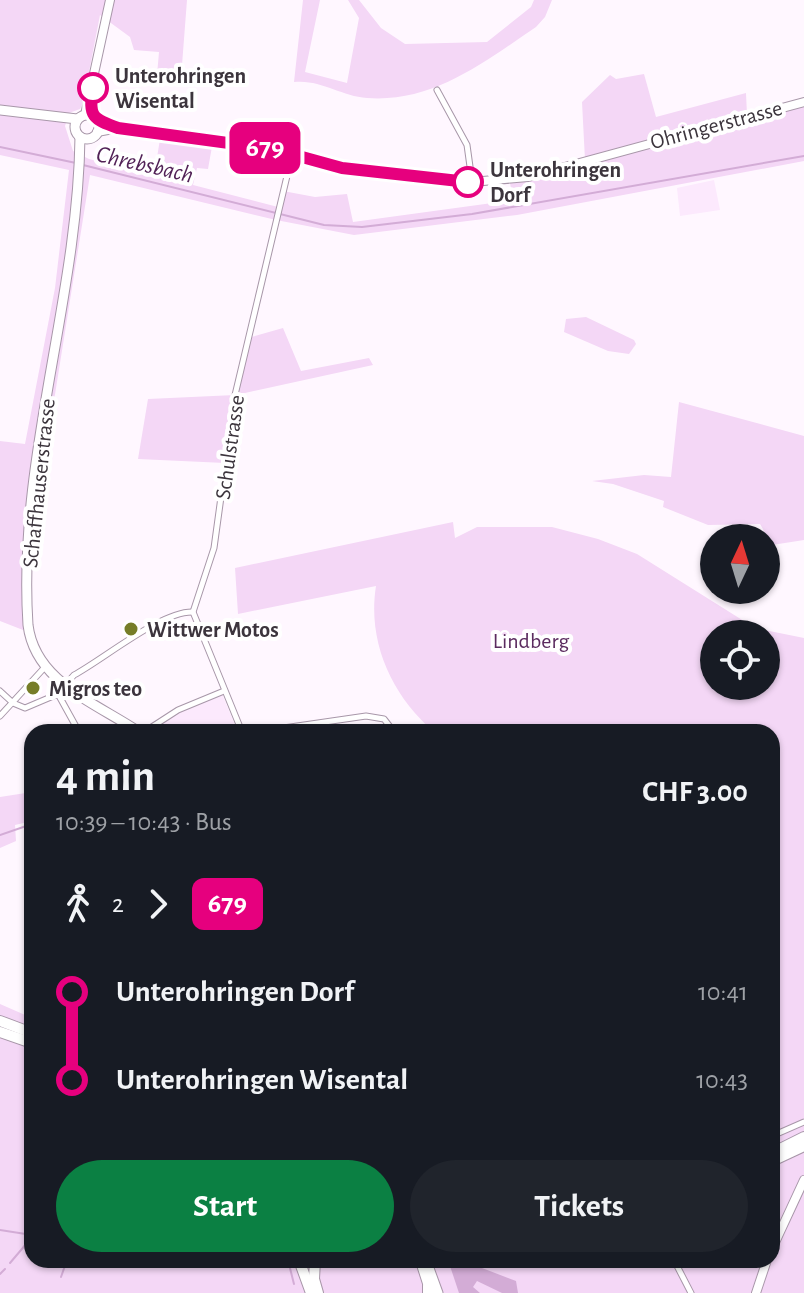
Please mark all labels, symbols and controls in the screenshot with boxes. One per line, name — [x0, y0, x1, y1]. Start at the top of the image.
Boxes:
place label: Unterohringen Wisental — [115, 65, 246, 112]
marker: Unterohringen Wisental — [78, 73, 108, 103]
street label: Ohringerstrasse — [648, 97, 785, 153]
line badge: 679 — [219, 122, 311, 174]
text: 679 — [245, 134, 285, 162]
water label: Chrebsbach — [94, 142, 196, 188]
place label: Unterohringen Dorf — [490, 159, 621, 206]
marker: Unterohringen Dorf — [453, 167, 483, 197]
street label: Schulstrasse — [212, 394, 248, 501]
street label: Schaffhauserstrasse — [19, 397, 59, 569]
north arrow — [700, 524, 780, 604]
map controls — [700, 524, 780, 700]
place label: Wittwer Motos — [147, 619, 279, 641]
marker: Wittwer Motos — [122, 620, 140, 638]
button: locate — [700, 620, 780, 700]
park label: Lindberg — [493, 630, 570, 652]
place label: Migros teo — [49, 678, 142, 700]
marker: Migros teo — [24, 679, 42, 697]
text: 4 min — [56, 755, 155, 799]
text: CHF 3.00 — [642, 777, 748, 807]
text: 10:39 – 10:43 · Bus — [56, 809, 232, 835]
icon: walk — [56, 882, 100, 926]
icon: forward — [136, 882, 180, 926]
text: 679 — [208, 890, 247, 918]
text: 2 — [112, 891, 124, 917]
text: Unterohringen Dorf — [116, 977, 354, 1007]
text: 10:41 — [698, 979, 748, 1005]
text: Unterohringen Wisental — [116, 1065, 408, 1095]
text: 10:43 — [696, 1067, 748, 1093]
button: Start — [56, 1160, 394, 1252]
button: Tickets — [410, 1160, 748, 1252]

